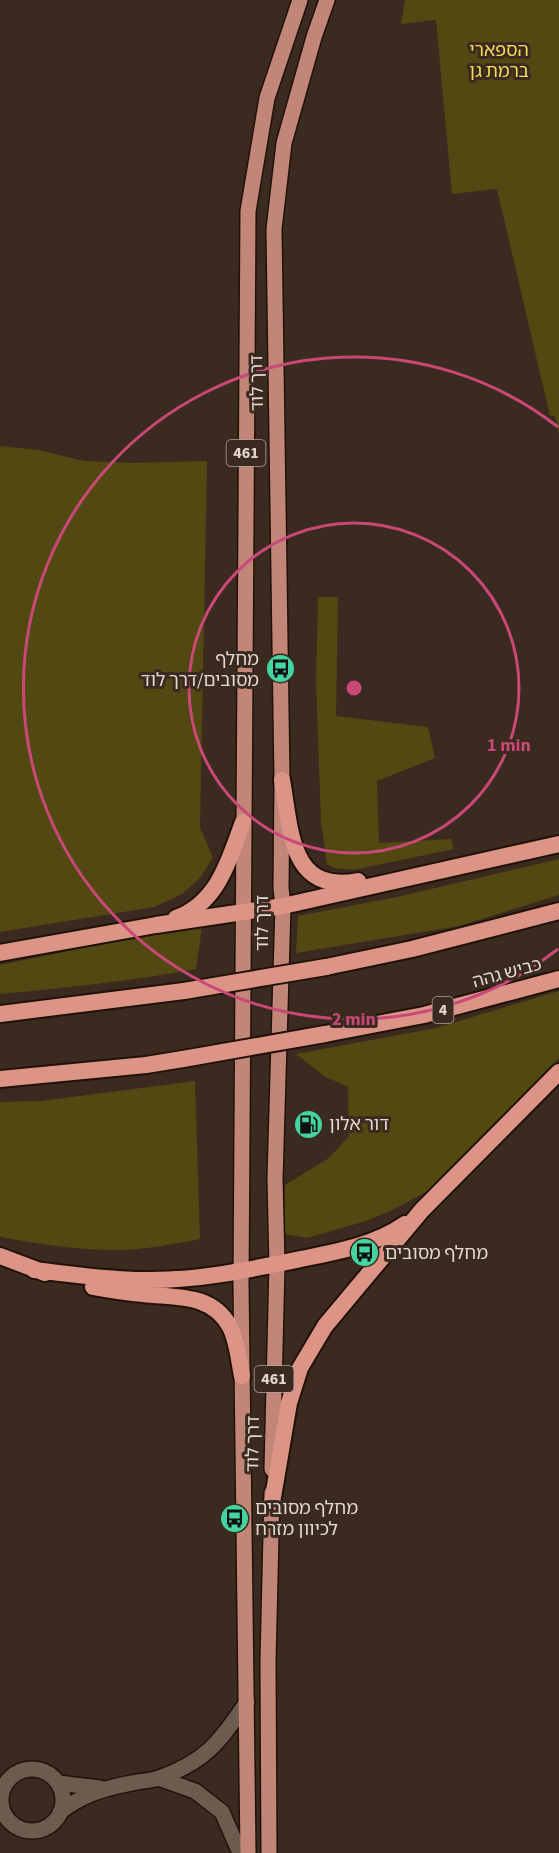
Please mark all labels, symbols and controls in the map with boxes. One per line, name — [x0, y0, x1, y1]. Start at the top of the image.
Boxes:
park label: הספארי ברמת גן — [469, 38, 529, 84]
street label: דרך לוד — [244, 354, 270, 411]
road number: 461 — [226, 440, 266, 466]
place label: מחלף מסובים/דרך לוד — [141, 647, 259, 693]
bus stop icon: מחלף מסובים/דרך לוד — [264, 653, 296, 685]
centre of rings — [344, 678, 364, 698]
text: 1 min — [487, 733, 531, 758]
street label: דרך לוד — [250, 895, 275, 951]
street label: כביש גהה — [470, 952, 544, 994]
road number: 4 — [432, 997, 454, 1023]
text: 2 min — [332, 1007, 376, 1032]
fuel station icon: דור אלון — [292, 1108, 324, 1140]
place label: דור אלון — [329, 1112, 389, 1137]
bus stop icon: מחלף מסובים — [348, 1237, 380, 1269]
place label: מחלף מסובים — [385, 1241, 488, 1266]
road number: 461 — [254, 1366, 294, 1392]
street label: דרך לוד — [240, 1415, 266, 1472]
place label: מחלף מסובים לכיוון מזרח — [255, 1496, 358, 1542]
bus stop icon: מחלף מסובים לכיוון מזרח — [218, 1502, 250, 1534]

